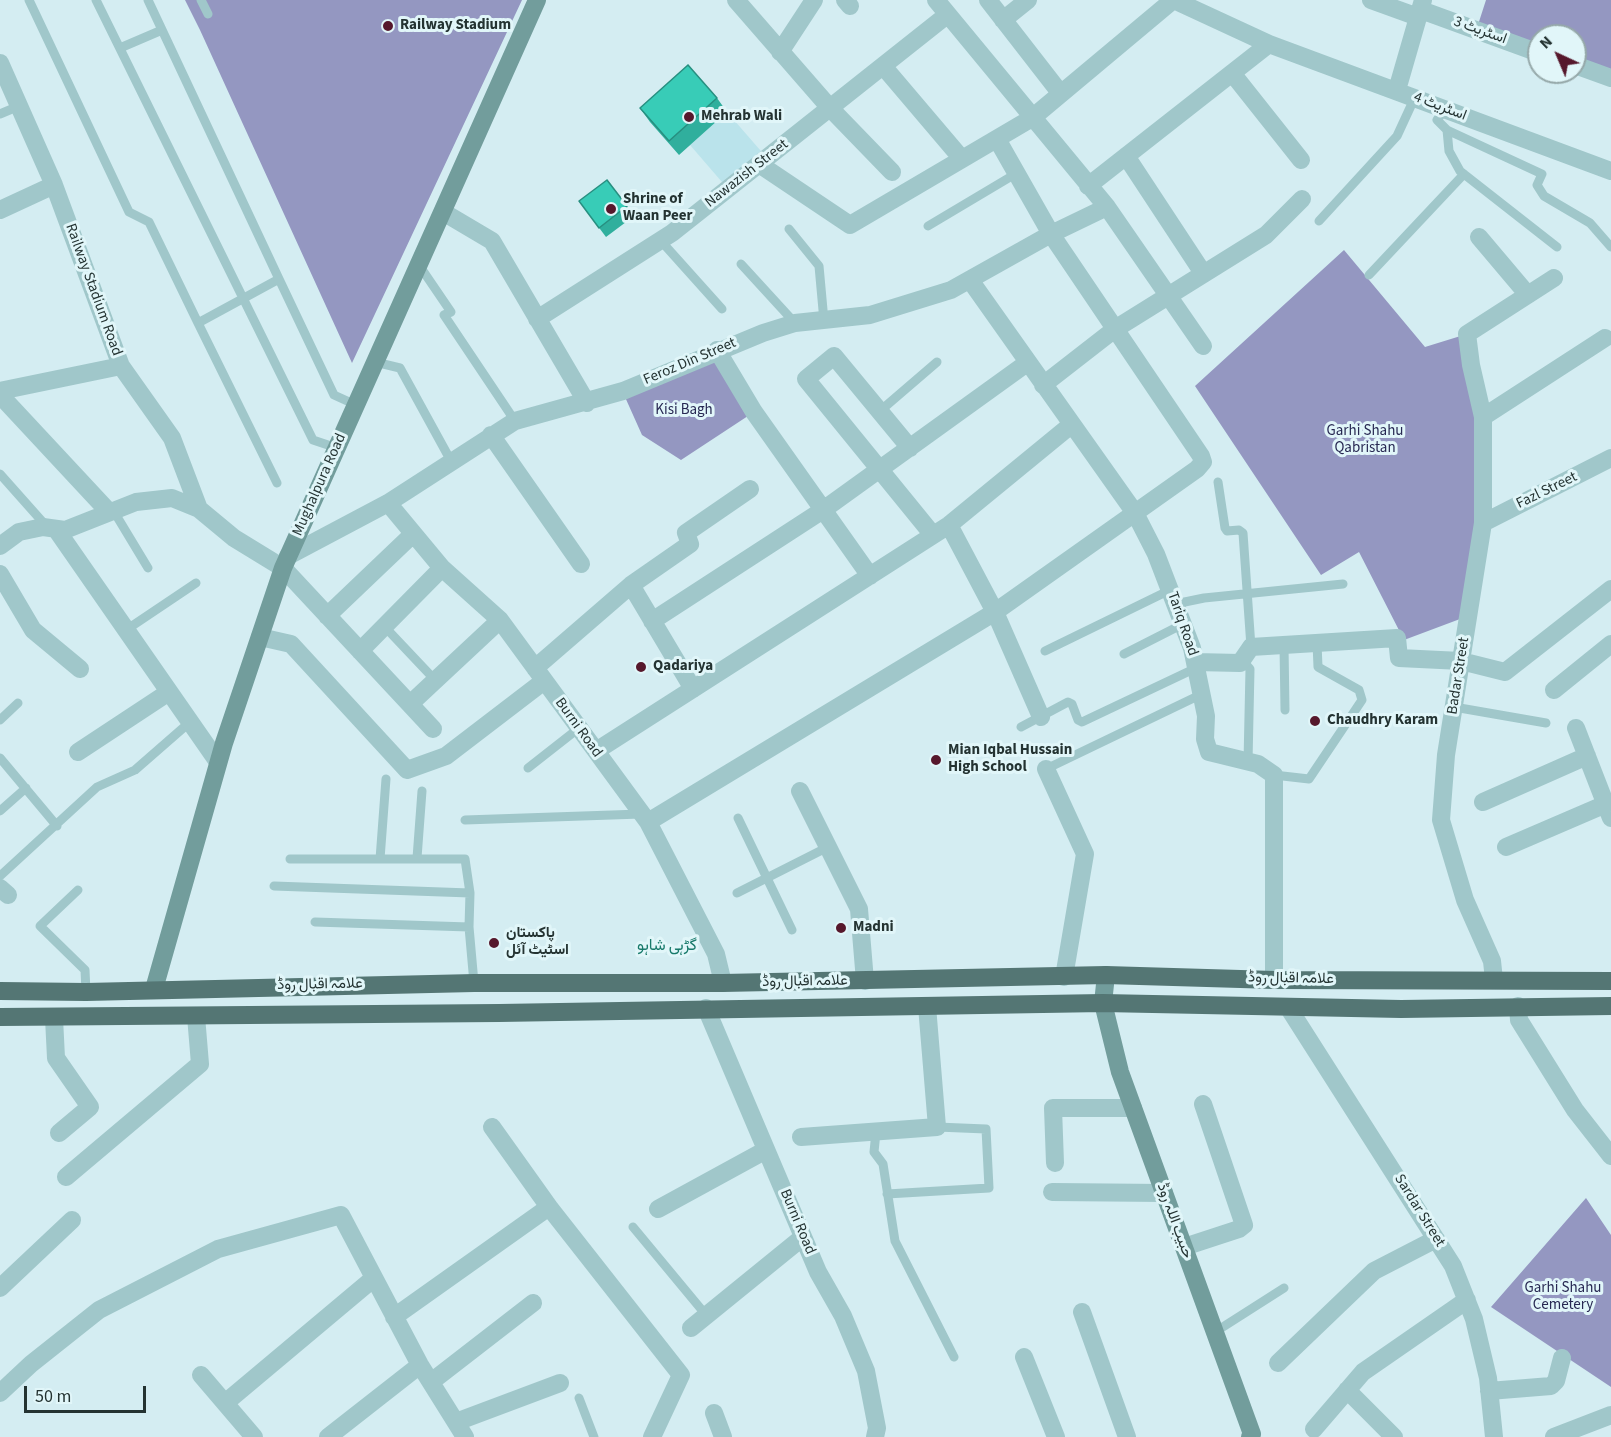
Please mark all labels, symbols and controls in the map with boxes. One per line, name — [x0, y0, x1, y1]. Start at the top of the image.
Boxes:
street label: اسٹریٹ 3 — [1451, 13, 1509, 49]
place label: Railway Stadium — [400, 17, 511, 35]
marker: Railway Stadium — [381, 19, 395, 33]
north arrow — [1527, 24, 1587, 84]
text: N — [1534, 31, 1557, 54]
street label: اسٹریٹ 4 — [1411, 89, 1469, 125]
place label: Mehrab Wali — [701, 108, 782, 126]
marker: Mehrab Wali — [682, 110, 696, 124]
street label: Nawazish Street — [702, 136, 792, 212]
place label: Shrine of Waan Peer — [623, 191, 693, 226]
marker: Shrine of Waan Peer — [604, 202, 618, 216]
street label: Railway Stadium Road — [61, 221, 125, 359]
street label: Feroz Din Street — [641, 334, 739, 390]
park label: Kisi Bagh — [655, 402, 713, 420]
park label: Garhi Shahu Qabristan — [1327, 423, 1403, 458]
street label: Mughalpura Road — [289, 431, 351, 539]
street label: Fazl Street — [1514, 469, 1580, 513]
street label: Tariq Road — [1163, 589, 1201, 659]
street label: Badar Street — [1444, 636, 1474, 716]
place label: Qadariya — [653, 658, 713, 676]
marker: Qadariya — [634, 660, 648, 674]
street label: Burni Road — [550, 695, 606, 761]
place label: Chaudhry Karam — [1327, 712, 1438, 730]
marker: Chaudhry Karam — [1308, 714, 1322, 728]
place label: Mian Iqbal Hussain High School — [948, 742, 1072, 777]
marker: Mian Iqbal Hussain High School — [929, 753, 943, 767]
place label: Madni — [853, 919, 894, 937]
marker: Madni — [834, 921, 848, 935]
place label: پاکستان اسٹیٹ آئل — [506, 925, 569, 960]
marker: پاکستان اسٹیٹ آئل — [487, 936, 501, 950]
district label: گڑہی شاہو — [637, 936, 697, 956]
street label: علامہ اقبال روڈ — [1248, 969, 1334, 989]
street label: علامہ اقبال روڈ — [762, 972, 848, 992]
street label: علامہ اقبال روڈ — [277, 975, 363, 995]
street label: Sardar Street — [1390, 1171, 1448, 1251]
street label: حبیب اللہ روڈ — [1152, 1181, 1196, 1261]
street label: Burni Road — [775, 1187, 819, 1257]
park label: Garhi Shahu Cemetery — [1525, 1280, 1601, 1315]
scale bar — [27, 1374, 148, 1412]
text: 50 m — [35, 1384, 71, 1409]

